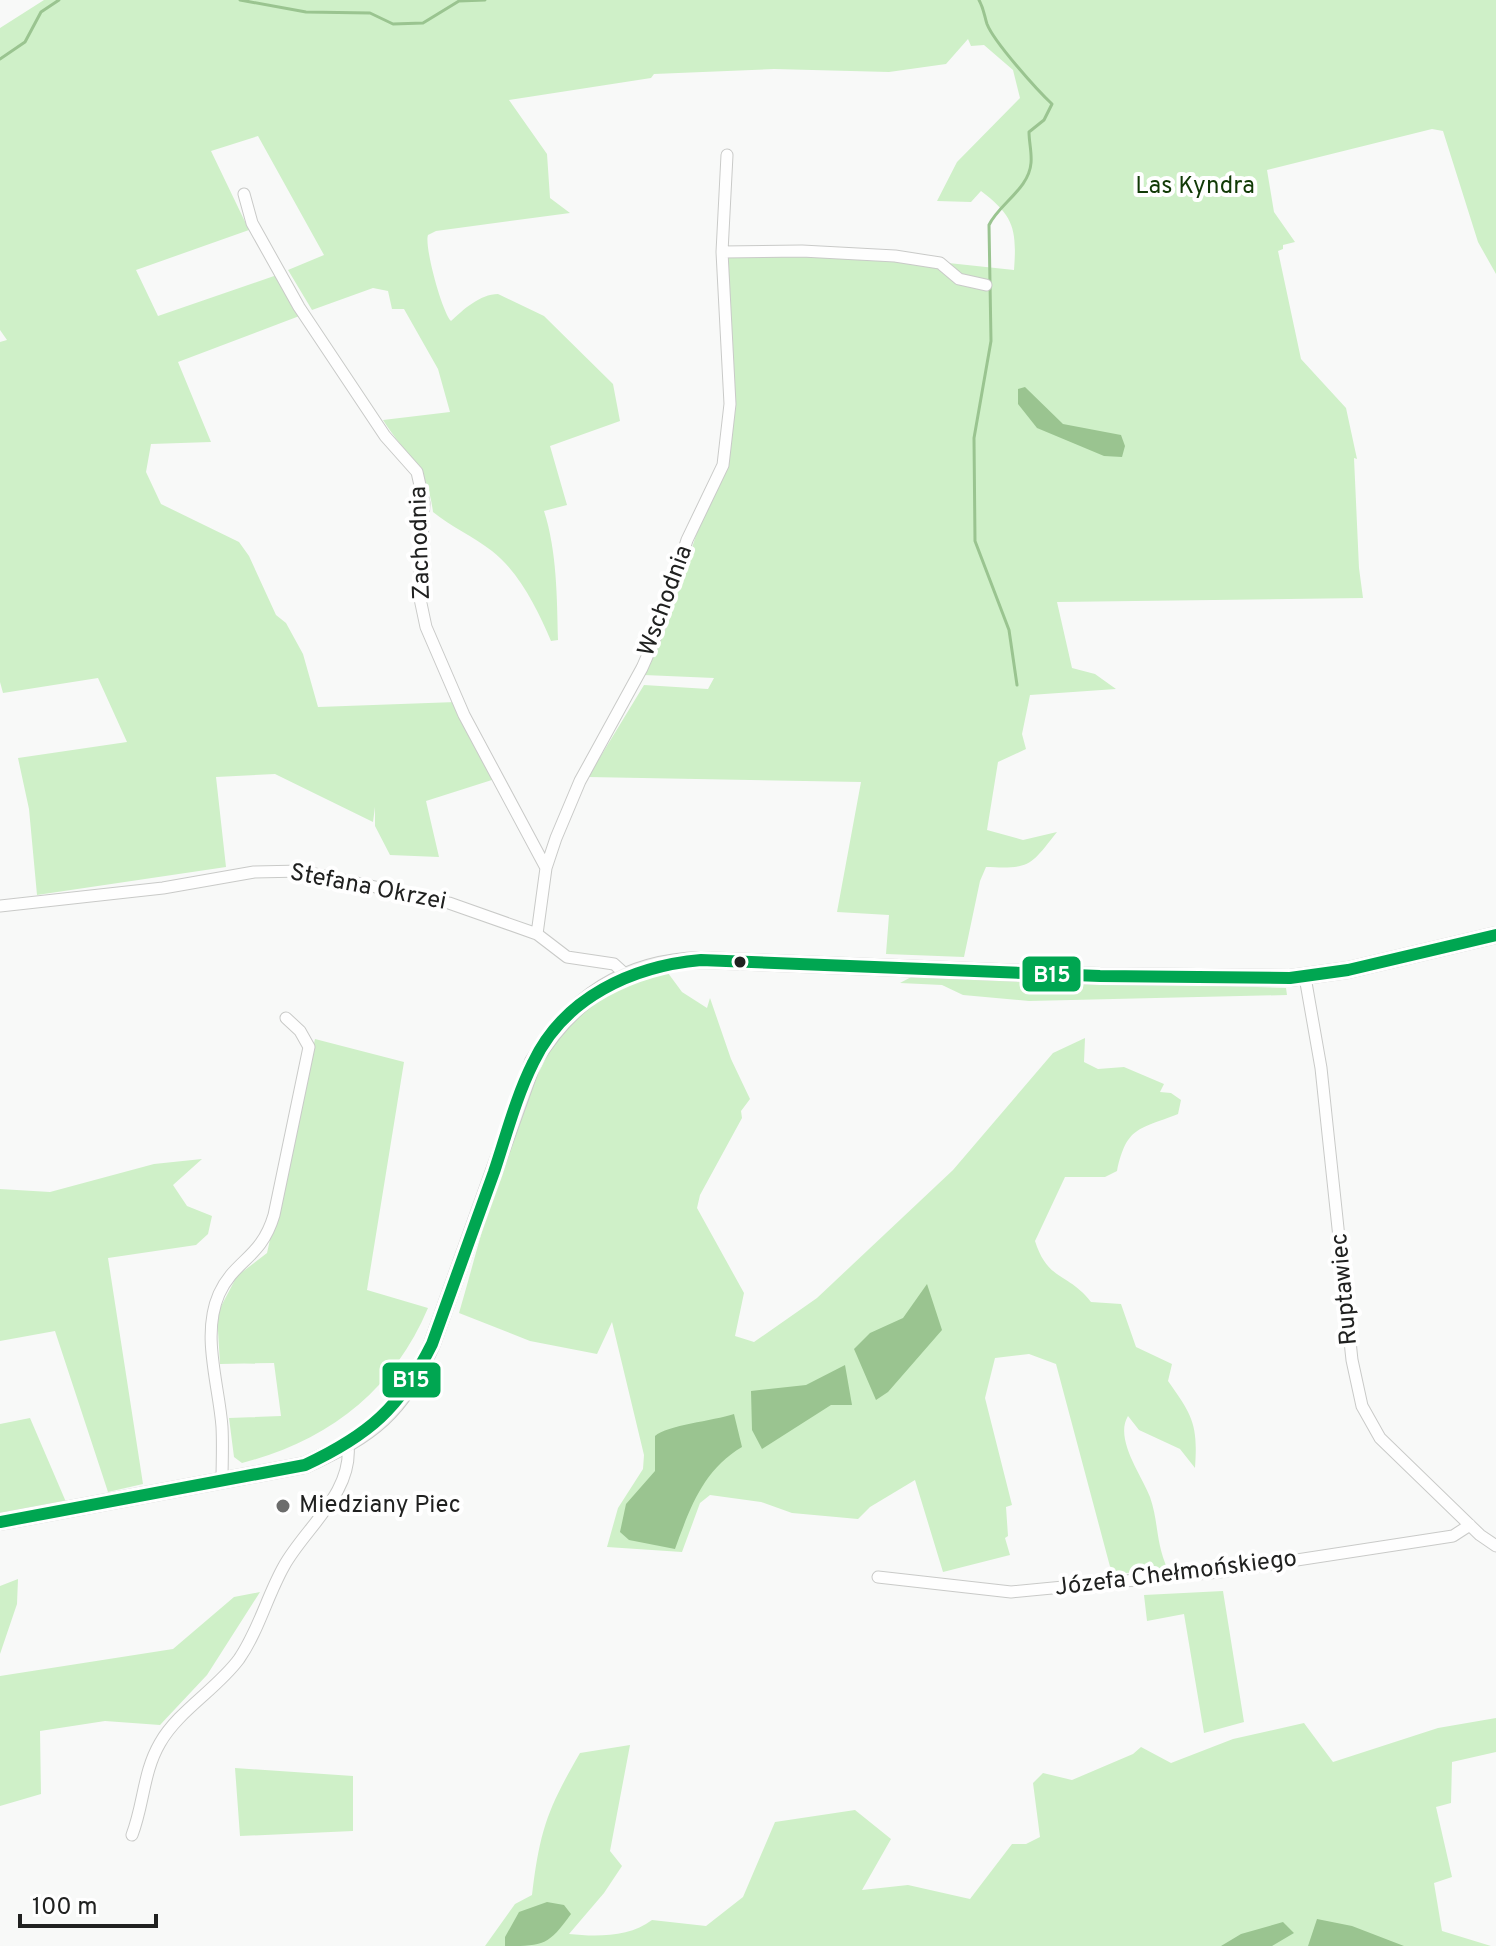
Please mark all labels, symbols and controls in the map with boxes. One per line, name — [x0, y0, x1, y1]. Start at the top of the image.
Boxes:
park label: Las Kyndra — [1135, 172, 1255, 202]
street label: Zachodnia — [404, 486, 438, 600]
street label: Wschodnia — [632, 541, 700, 661]
street label: Stefana Okrzei — [287, 858, 449, 918]
unlabelled marker — [732, 954, 748, 970]
line badge: B15 — [1021, 955, 1082, 993]
text: B15 — [1033, 963, 1071, 990]
street label: Ruptawiec — [1325, 1232, 1365, 1346]
line badge: B15 — [381, 1361, 442, 1399]
text: B15 — [392, 1368, 430, 1395]
place label: Miedziany Piec — [299, 1491, 461, 1521]
marker: Miedziany Piec — [274, 1497, 292, 1515]
street label: Józefa Chełmońskiego — [1053, 1544, 1299, 1604]
scale bar — [20, 1878, 156, 1928]
text: 100 m — [32, 1893, 98, 1923]

